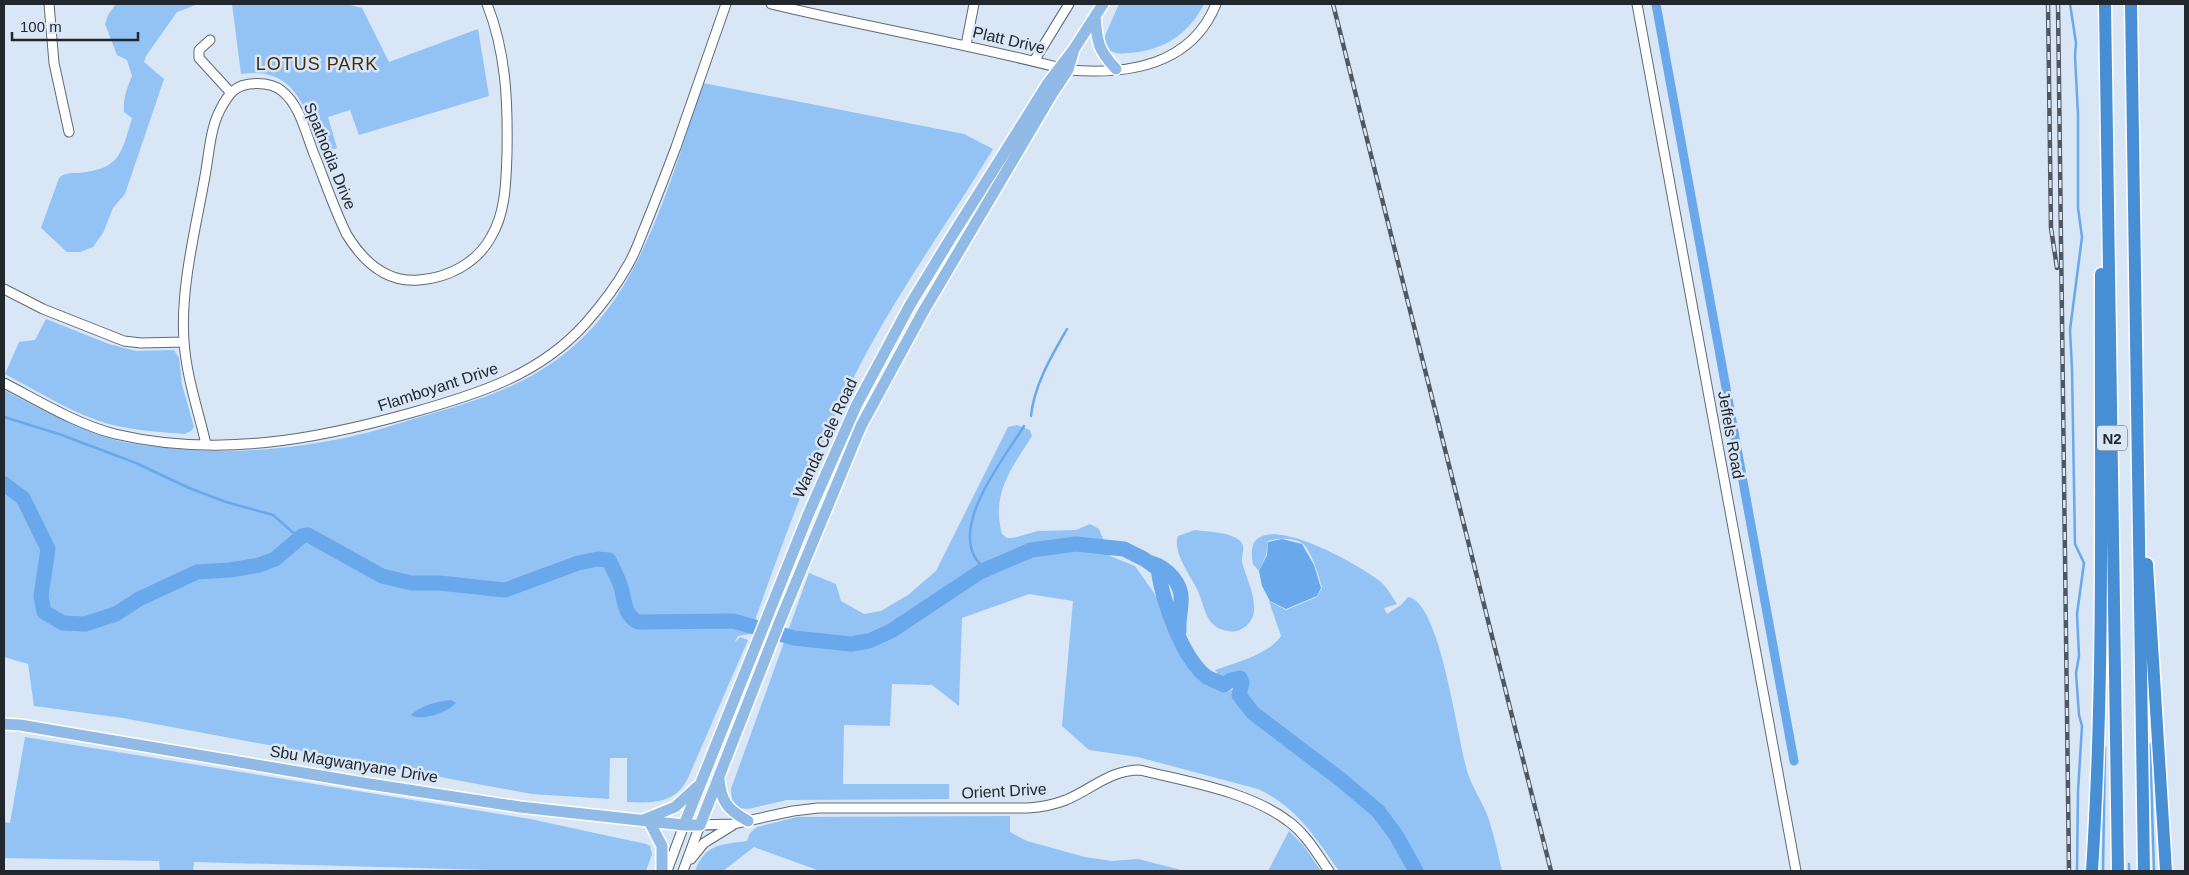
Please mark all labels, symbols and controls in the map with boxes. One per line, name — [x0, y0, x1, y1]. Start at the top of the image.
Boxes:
scale bar — [12, 10, 139, 42]
text: 100 m — [20, 18, 62, 35]
street label: Platt Drive — [971, 23, 1047, 57]
district label: LOTUS PARK — [256, 54, 378, 74]
street label: Spathodia Drive — [301, 100, 359, 212]
street label: Flamboyant Drive — [376, 360, 500, 414]
street label: Wanda Cele Road — [790, 375, 860, 501]
street label: Jeffels Road — [1715, 390, 1747, 480]
road number: N2 — [2097, 426, 2127, 450]
street label: Sbu Magwanyane Drive — [269, 742, 439, 786]
street label: Orient Drive — [961, 780, 1047, 802]

